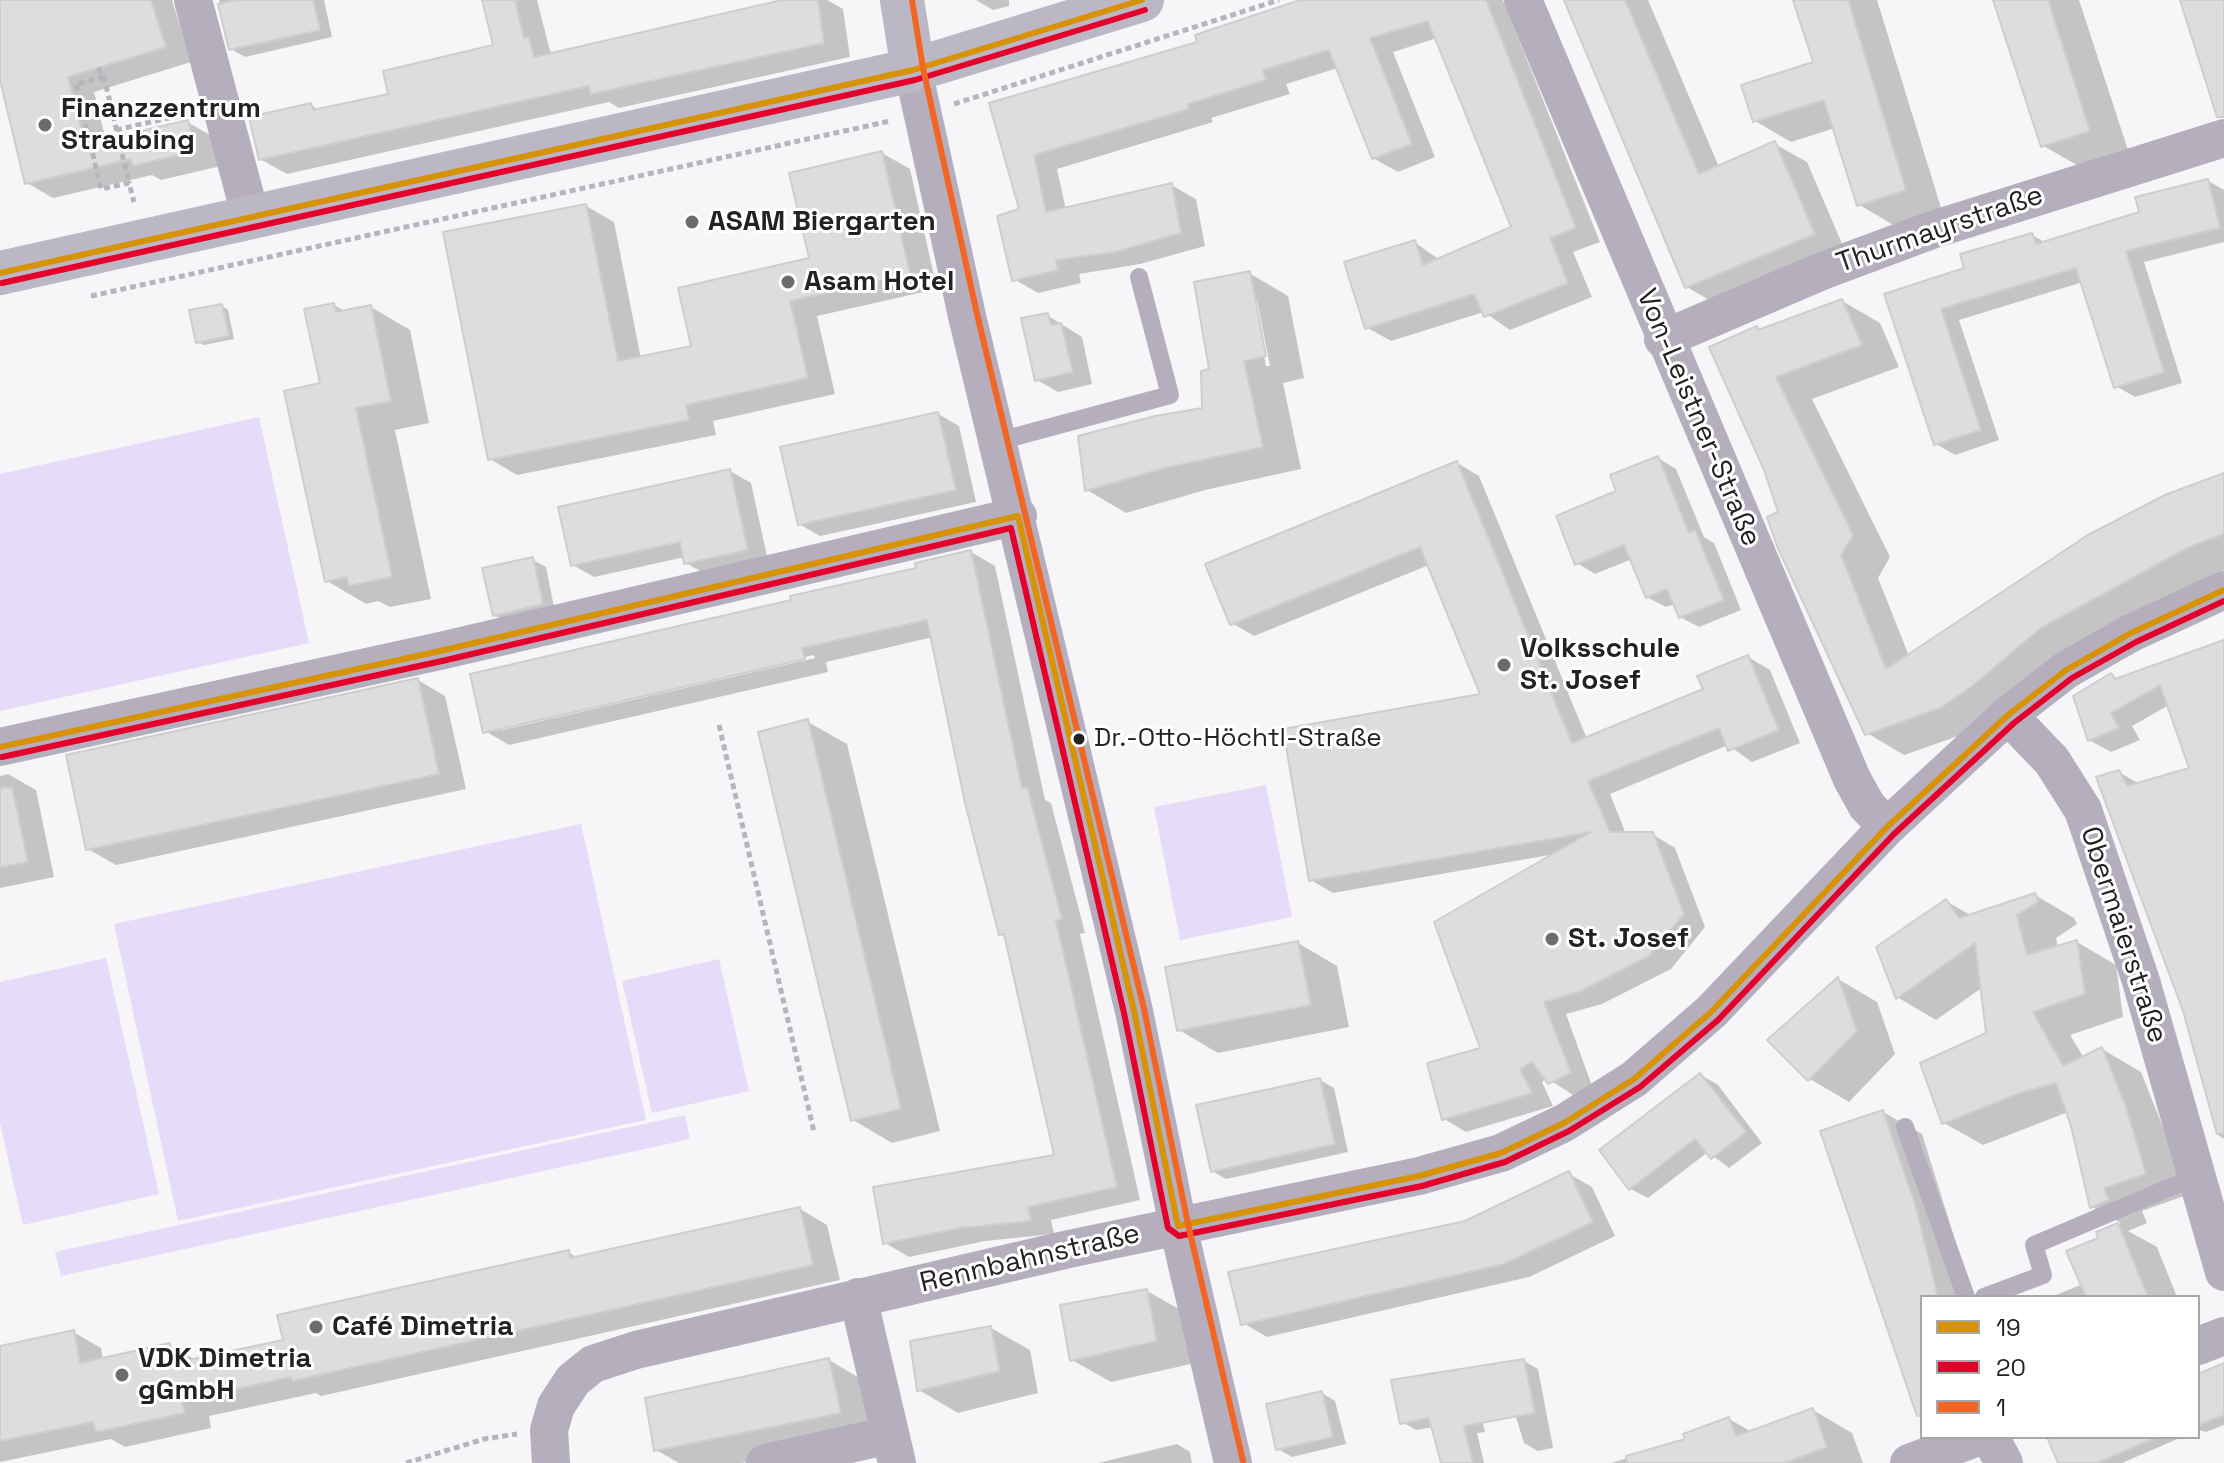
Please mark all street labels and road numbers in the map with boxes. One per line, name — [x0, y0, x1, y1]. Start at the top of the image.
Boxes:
street label: Thurmayrstraße — [1832, 179, 2048, 281]
street label: Von-Leistner-Straße — [1629, 284, 1767, 552]
street label: Obermaierstraße — [2072, 823, 2174, 1047]
street label: Rennbahnstraße — [917, 1217, 1143, 1301]

